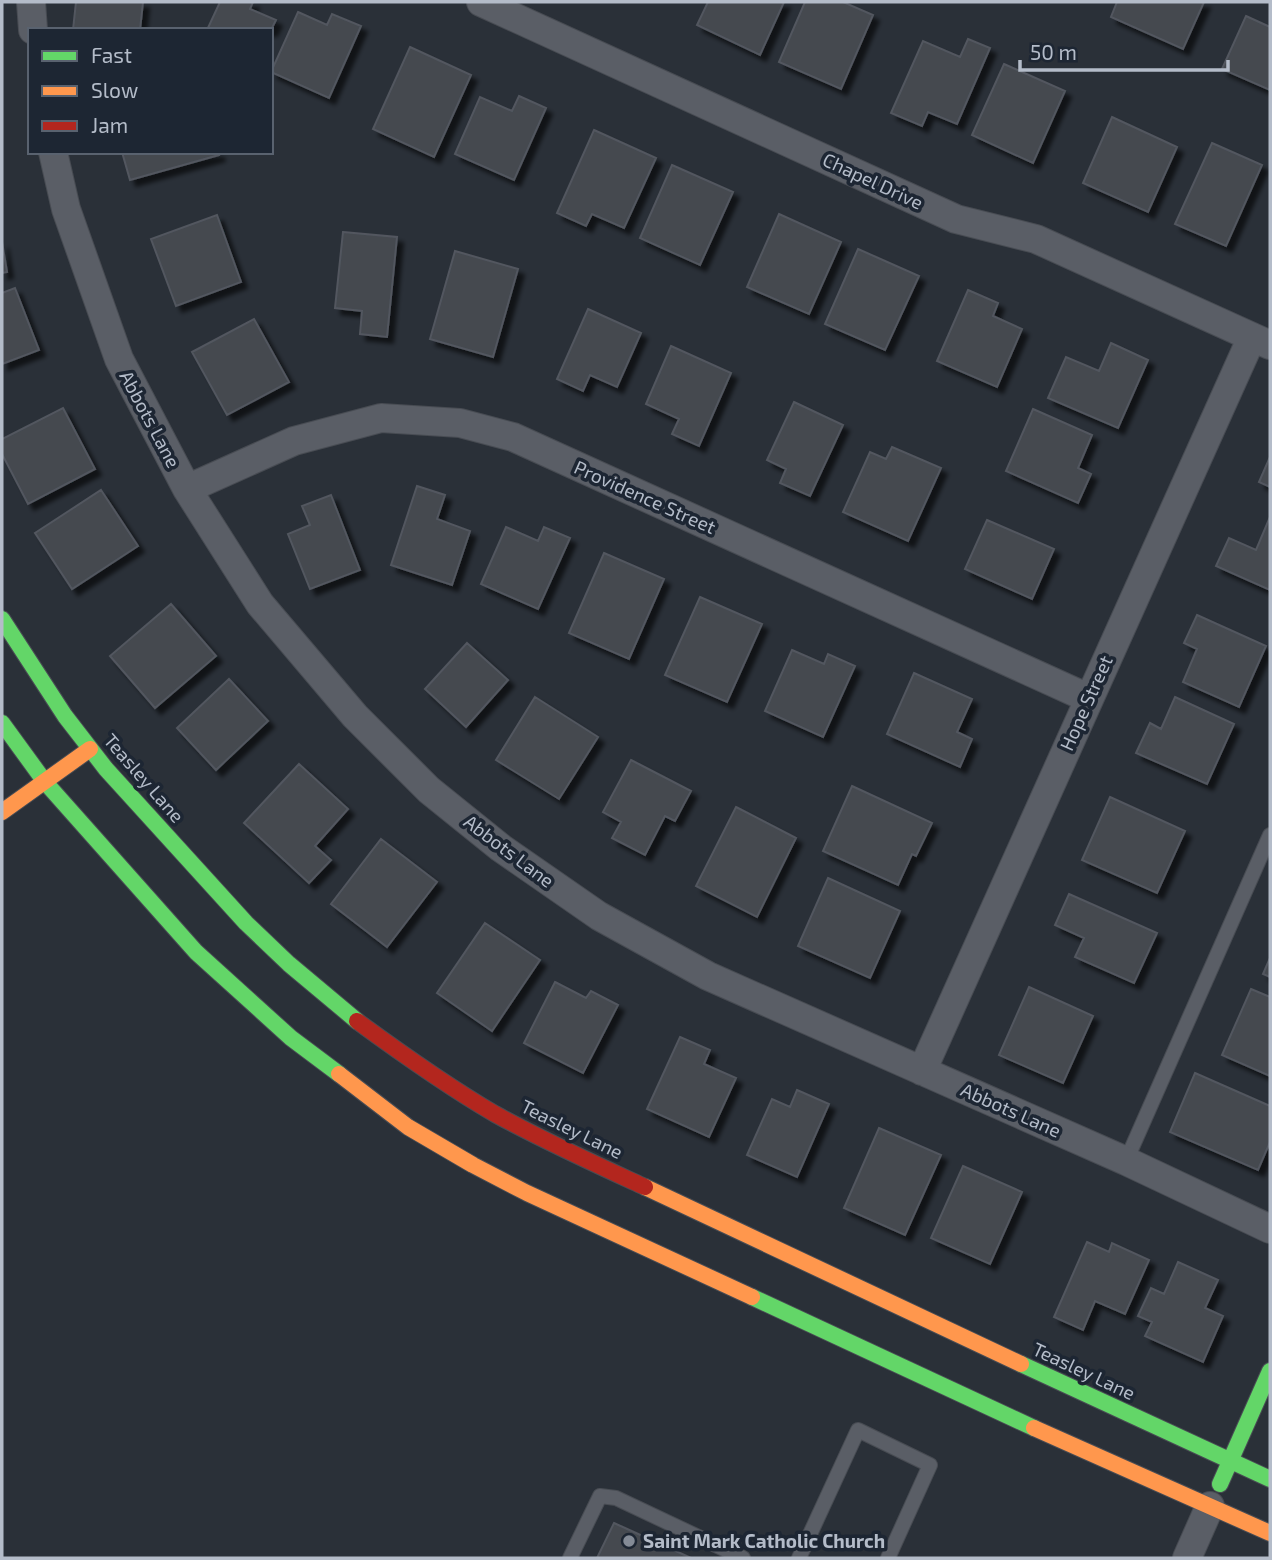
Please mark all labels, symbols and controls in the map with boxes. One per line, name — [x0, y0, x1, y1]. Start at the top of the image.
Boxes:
legend — [28, 28, 273, 154]
scale bar — [1020, 28, 1228, 72]
text: 50 m — [1030, 39, 1077, 64]
text: Fast — [91, 42, 132, 67]
text: Slow — [91, 77, 138, 102]
text: Jam — [91, 112, 128, 137]
street label: Chapel Drive — [819, 147, 927, 214]
street label: Abbots Lane — [115, 366, 186, 471]
street label: Providence Street — [571, 455, 720, 538]
street label: Hope Street — [1054, 652, 1117, 754]
street label: Teasley Lane — [100, 729, 189, 827]
street label: Abbots Lane — [460, 809, 559, 892]
street label: Abbots Lane — [958, 1077, 1065, 1142]
street label: Teasley Lane — [518, 1094, 627, 1163]
street label: Teasley Lane — [1029, 1337, 1139, 1404]
place label: Saint Mark Catholic Church — [643, 1529, 885, 1552]
marker: Saint Mark Catholic Church — [621, 1533, 637, 1549]

